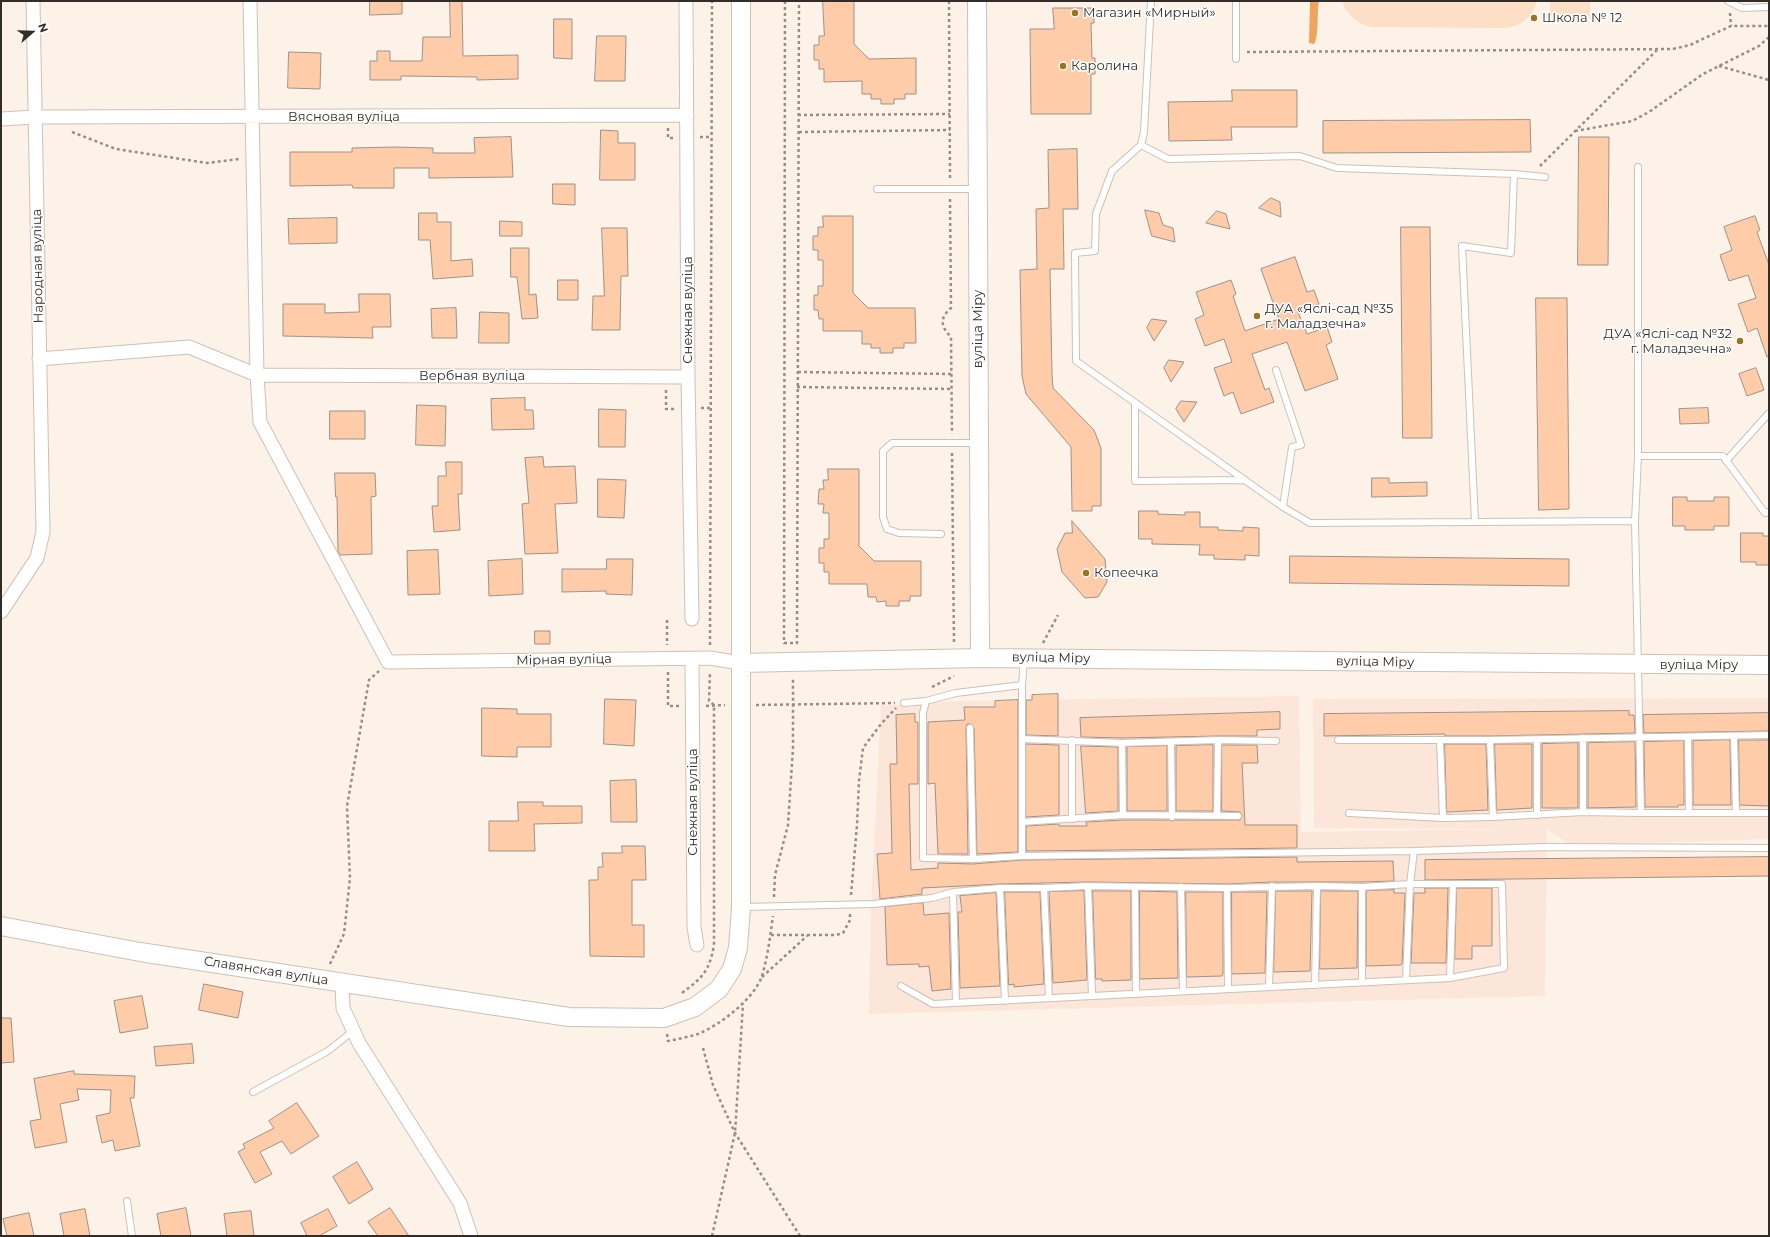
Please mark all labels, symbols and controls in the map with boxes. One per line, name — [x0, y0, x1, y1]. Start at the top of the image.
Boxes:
place label: Магазин «Мирный» — [1083, 5, 1216, 21]
marker: Магазин «Мирный» — [1070, 8, 1080, 18]
place label: Школа № 12 — [1542, 10, 1622, 26]
north arrow — [12, 12, 52, 52]
marker: Школа № 12 — [1529, 13, 1539, 23]
text: N — [35, 21, 51, 34]
place label: Каролина — [1071, 58, 1138, 74]
marker: Каролина — [1058, 61, 1068, 71]
street label: Вясновая вуліца — [288, 109, 400, 125]
street label: Народная вуліца — [29, 209, 47, 323]
street label: Снежная вуліца — [680, 256, 696, 364]
street label: вуліца Міру — [970, 290, 986, 368]
place label: ДУА «Яслі-сад №35 г. Маладзечна» — [1265, 301, 1393, 332]
marker: ДУА «Яслі-сад №35 г. Маладзечна» — [1252, 311, 1262, 321]
place label: ДУА «Яслі-сад №32 г. Маладзечна» — [1604, 326, 1732, 357]
marker: ДУА «Яслі-сад №32 г. Маладзечна» — [1735, 336, 1745, 346]
street label: Вербная вуліца — [419, 368, 525, 384]
place label: Копеечка — [1094, 565, 1159, 581]
marker: Копеечка — [1081, 568, 1091, 578]
street label: вуліца Міру — [1012, 650, 1090, 666]
street label: Мірная вуліца — [516, 651, 612, 669]
street label: вуліца Міру — [1336, 654, 1414, 670]
street label: вуліца Міру — [1660, 657, 1738, 673]
street label: Снежная вуліца — [685, 748, 701, 856]
street label: Славянская вуліца — [203, 953, 329, 989]

